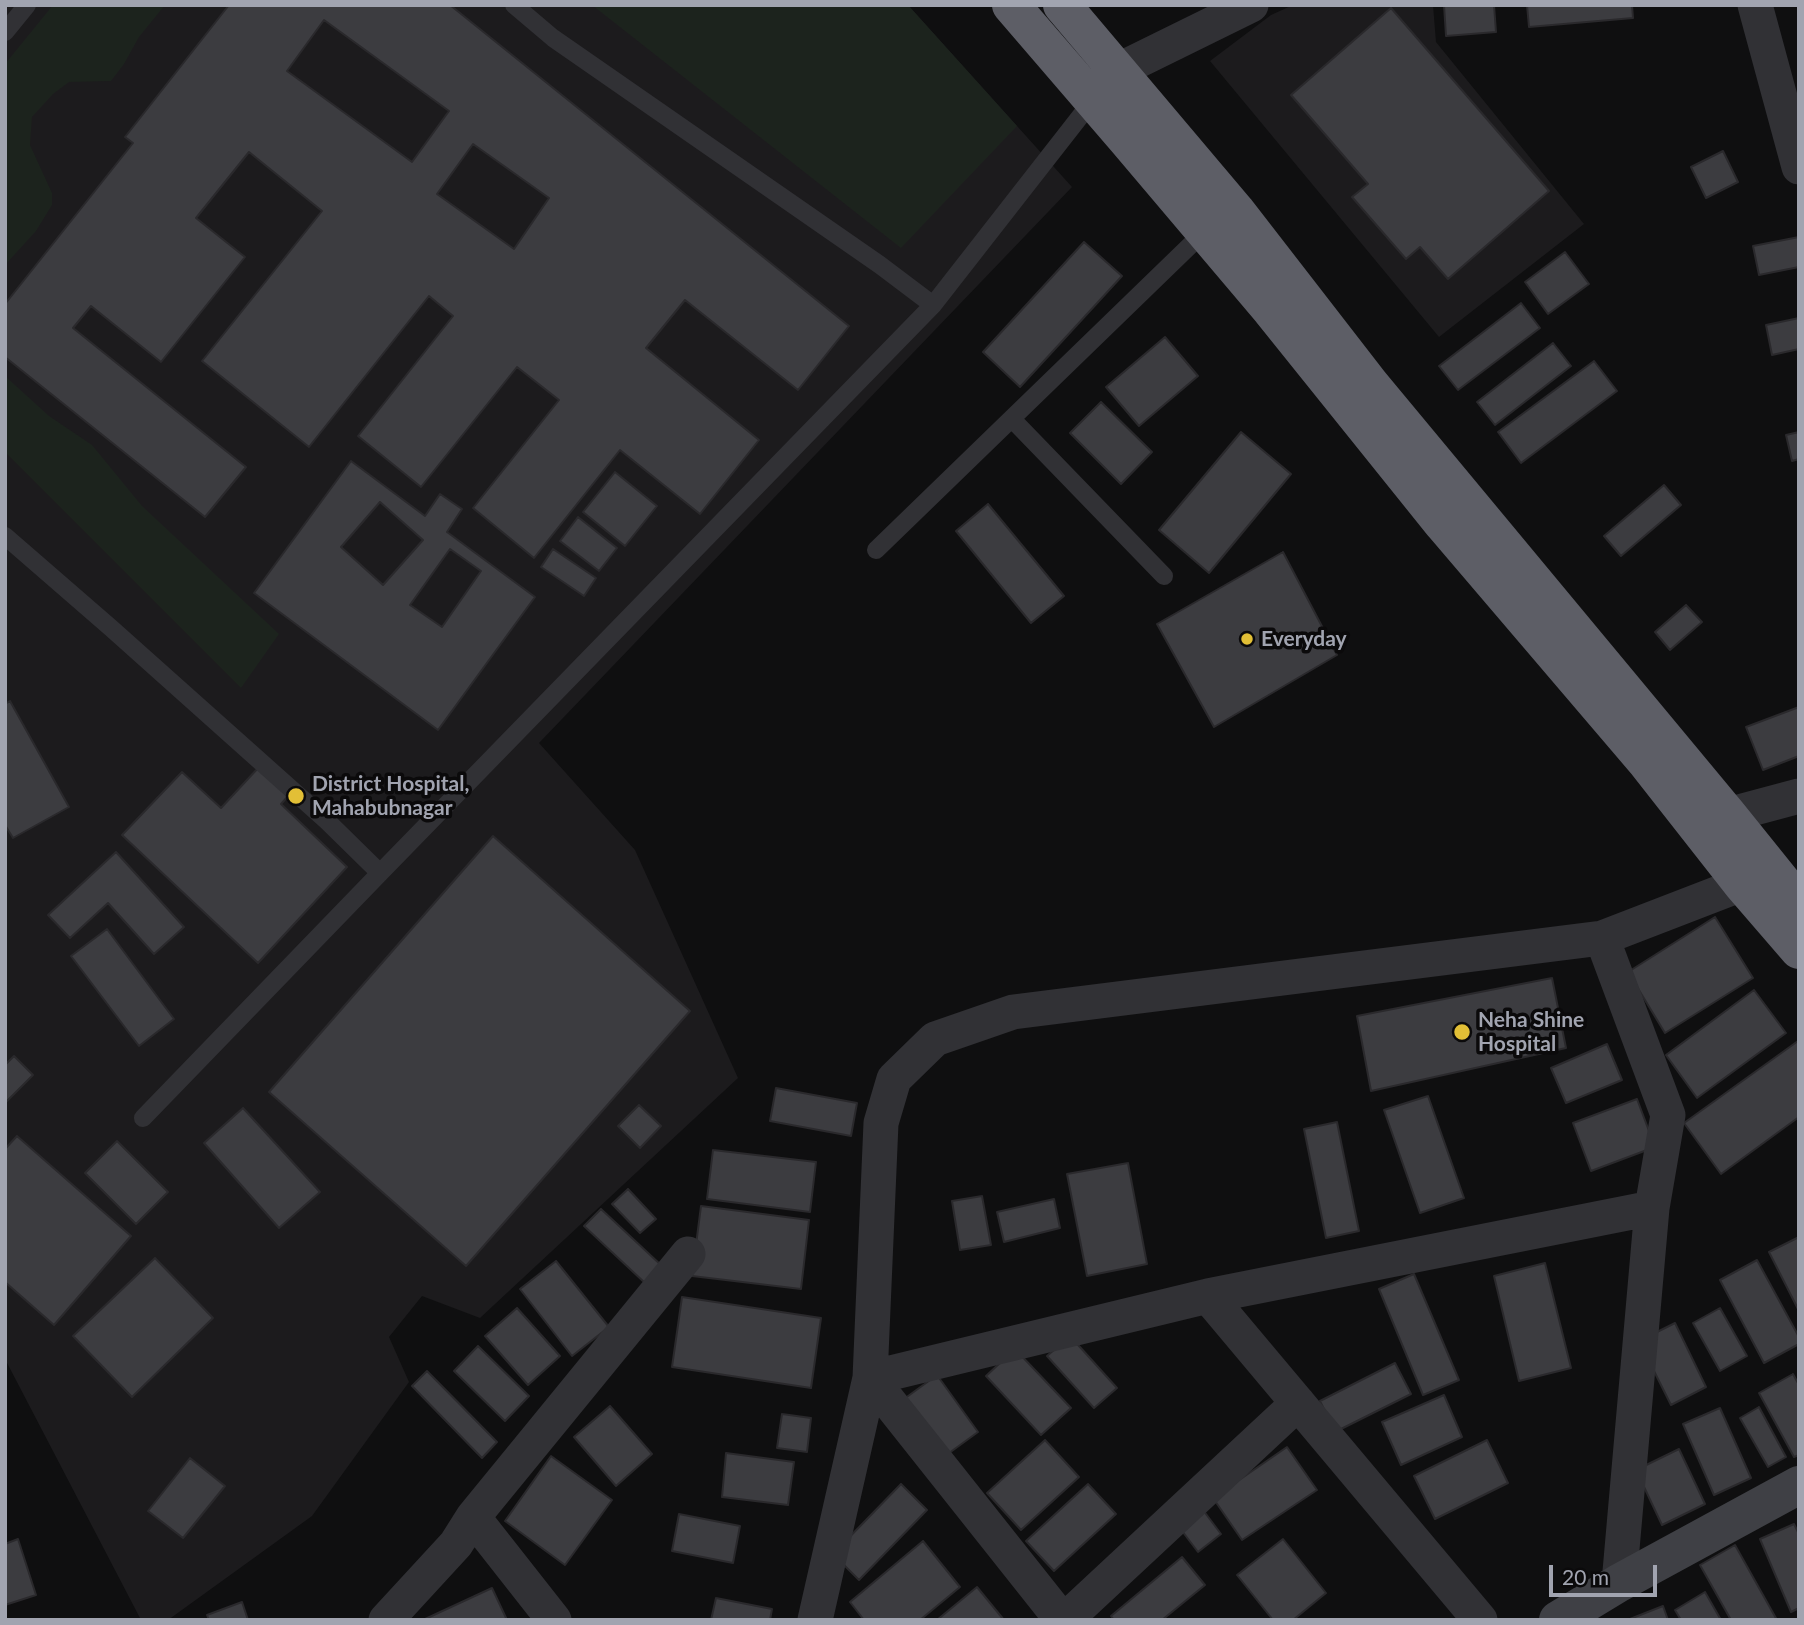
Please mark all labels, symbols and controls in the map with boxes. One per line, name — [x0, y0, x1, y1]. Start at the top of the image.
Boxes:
place label: Everyday — [1261, 626, 1347, 652]
marker: Everyday — [1239, 631, 1255, 647]
place label: District Hospital, Mahabubnagar — [312, 771, 469, 821]
marker: District Hospital, Mahabubnagar — [286, 786, 306, 806]
place label: Neha Shine Hospital — [1478, 1007, 1584, 1057]
marker: Neha Shine Hospital — [1452, 1022, 1472, 1042]
scale bar — [1552, 1552, 1660, 1596]
text: 20 m — [1562, 1564, 1609, 1589]

